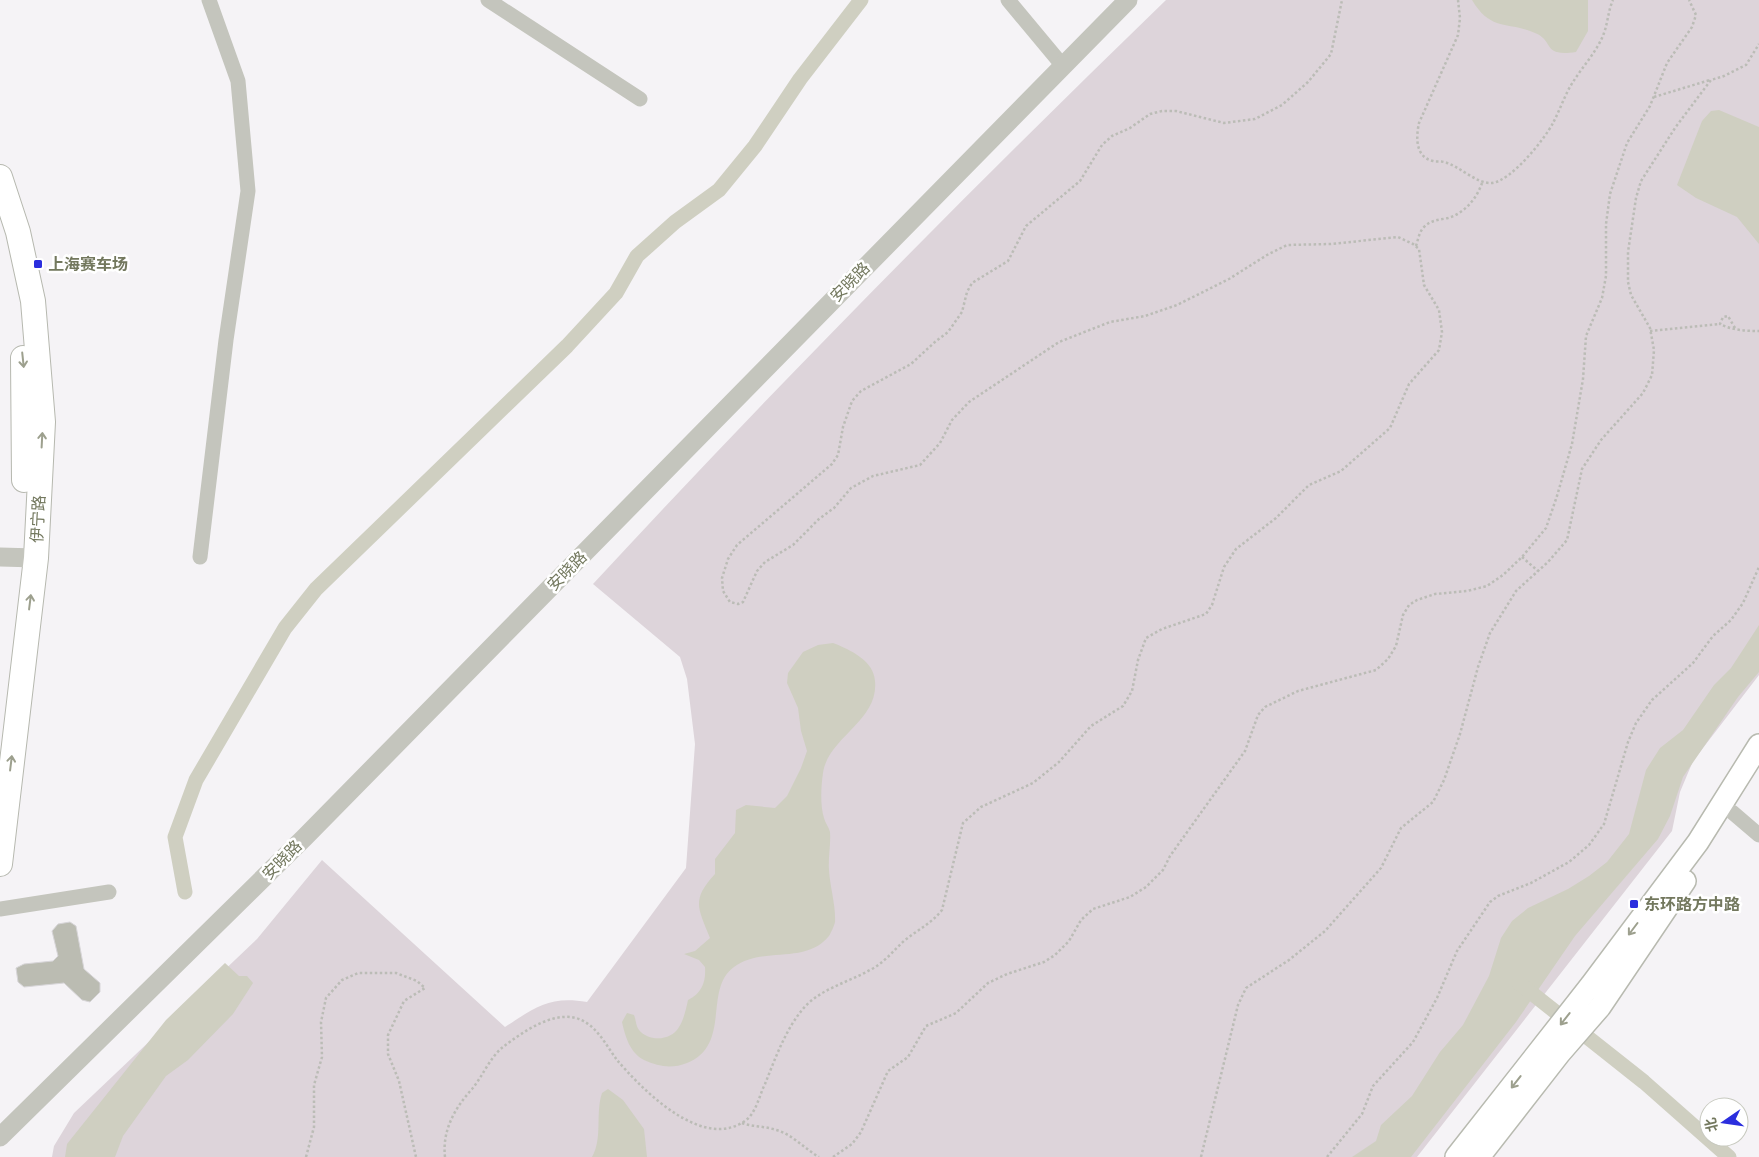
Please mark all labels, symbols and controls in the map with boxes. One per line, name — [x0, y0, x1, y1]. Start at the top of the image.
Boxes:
place label: 上海赛车场 — [48, 255, 128, 274]
marker: 上海赛车场 — [32, 258, 44, 270]
street label: 安晓路 — [826, 258, 874, 306]
one-way arrow — [18, 352, 28, 368]
one-way arrow — [37, 432, 47, 448]
street label: 伊宁路 — [27, 495, 49, 543]
street label: 安晓路 — [543, 547, 591, 595]
one-way arrow — [25, 594, 35, 610]
one-way arrow — [6, 756, 16, 772]
street label: 安晓路 — [258, 836, 306, 884]
place label: 东环路方中路 — [1644, 895, 1740, 914]
marker: 东环路方中路 — [1628, 898, 1640, 910]
one-way arrow — [1628, 922, 1638, 936]
one-way arrow — [1559, 1012, 1570, 1025]
one-way arrow — [1510, 1075, 1521, 1088]
north arrow — [1699, 1097, 1749, 1147]
text: 北 — [1702, 1116, 1721, 1134]

